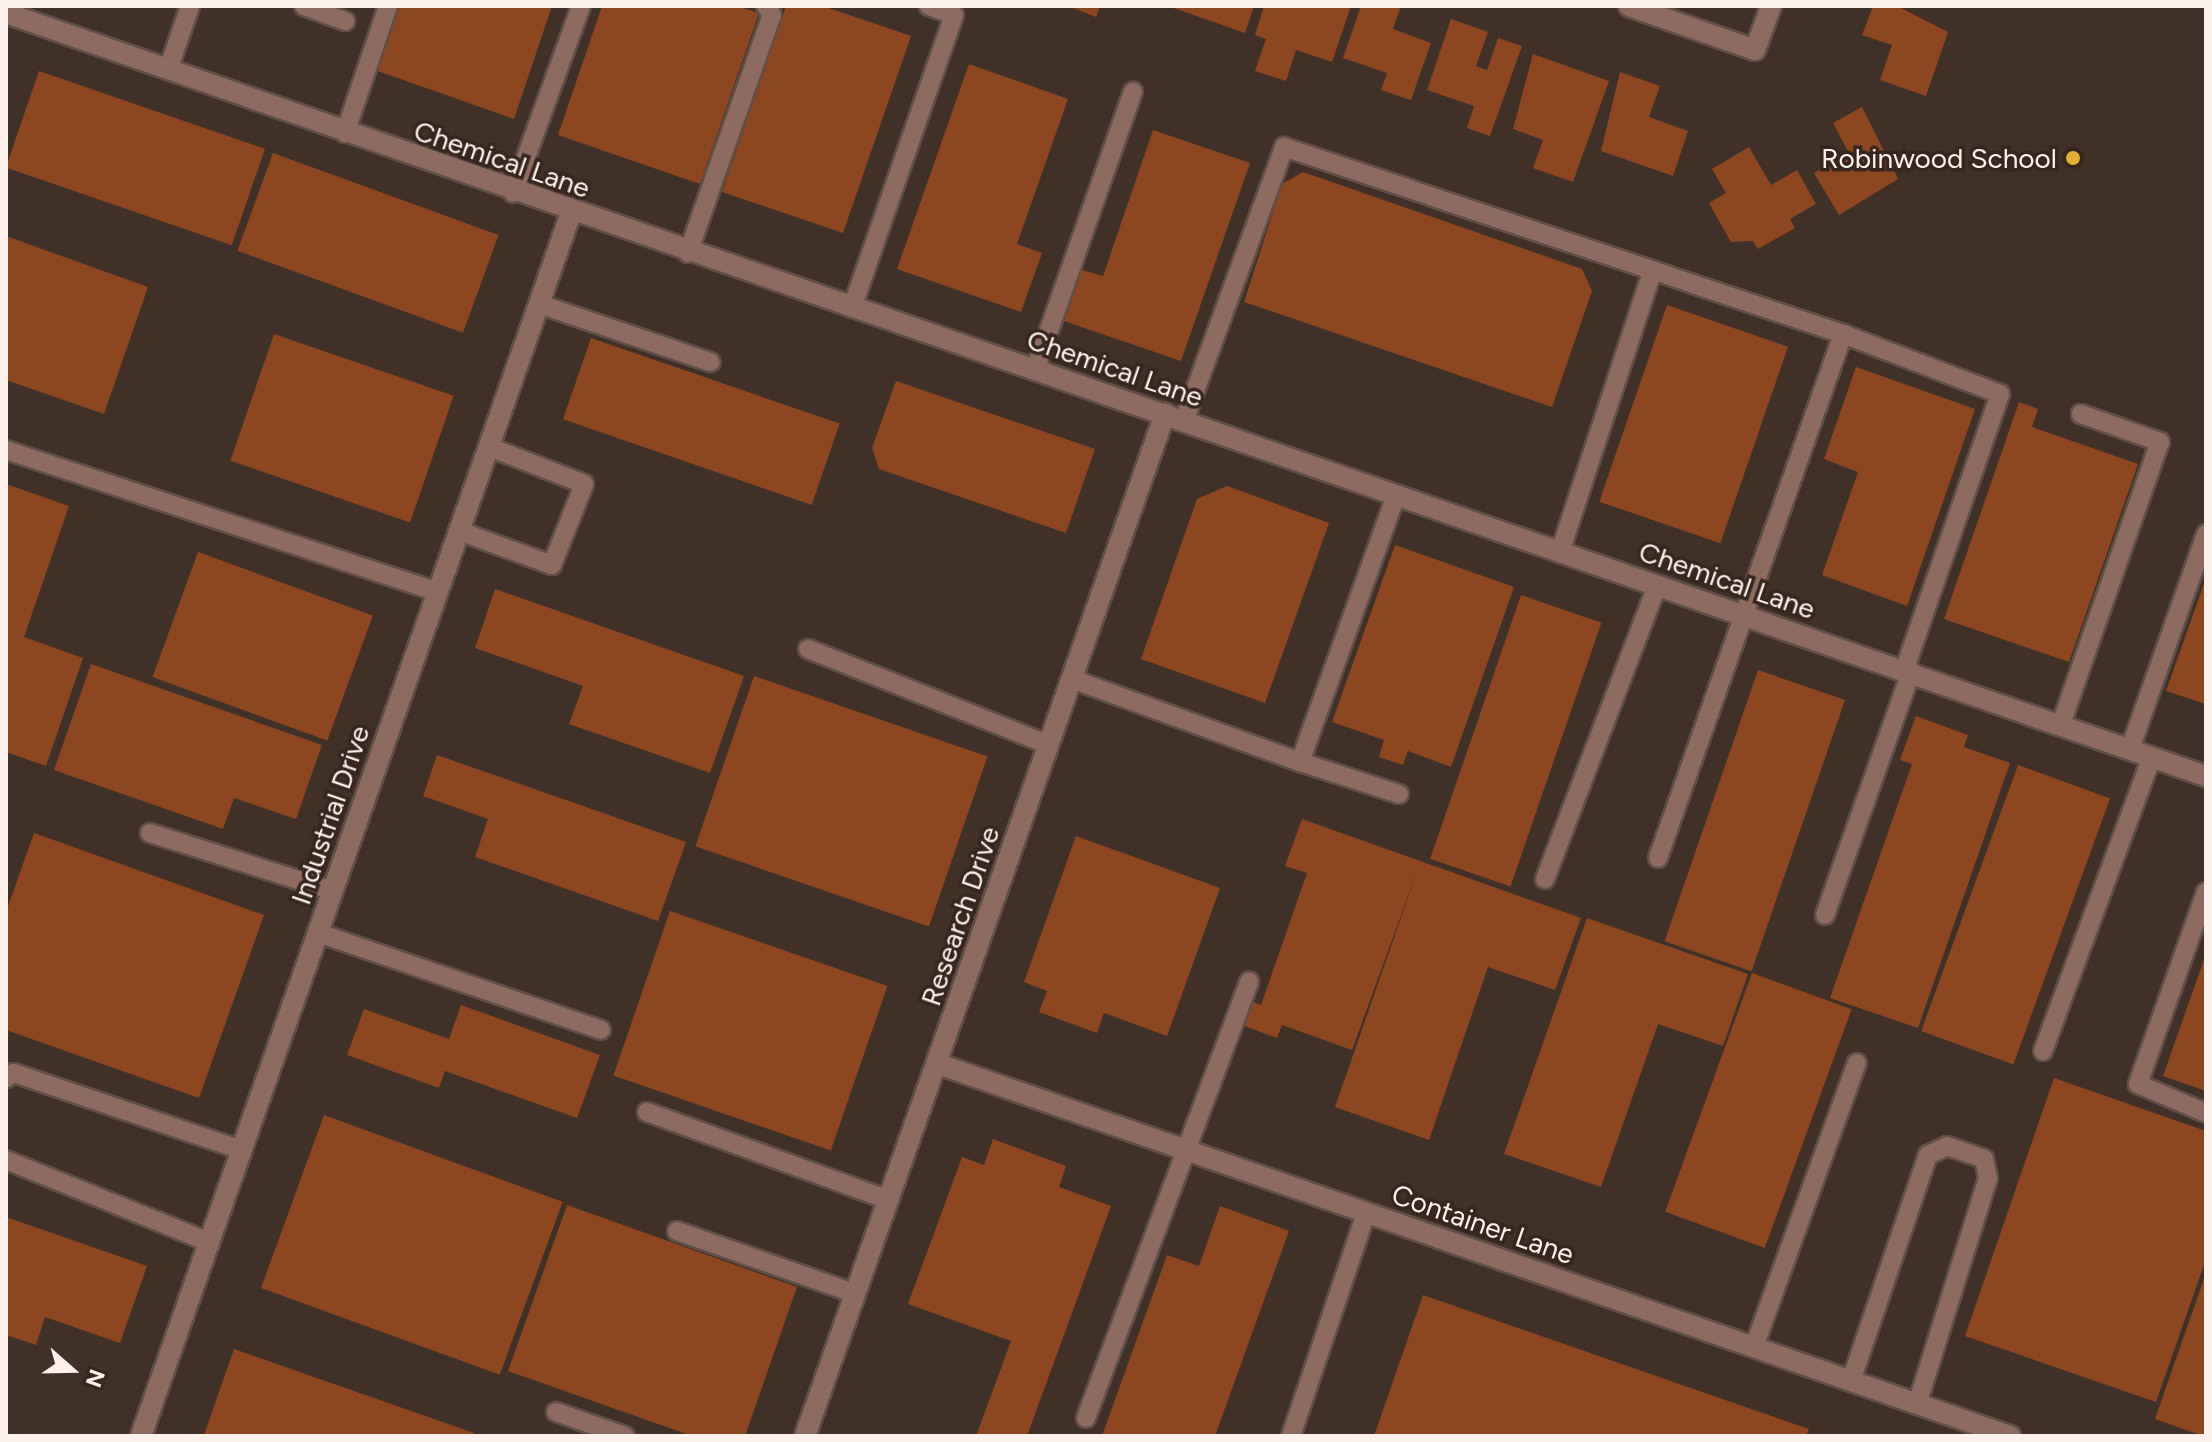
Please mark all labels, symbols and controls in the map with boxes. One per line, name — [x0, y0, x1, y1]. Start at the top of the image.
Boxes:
street label: Chemical Lane — [410, 113, 594, 205]
place label: Robinwood School — [1821, 141, 2057, 175]
marker: Robinwood School — [2064, 149, 2082, 167]
street label: Chemical Lane — [1023, 322, 1207, 414]
street label: Chemical Lane — [1635, 534, 1819, 626]
street label: Industrial Drive — [284, 721, 376, 909]
street label: Research Drive — [914, 822, 1006, 1010]
street label: Container Lane — [1388, 1177, 1578, 1271]
north arrow — [32, 1330, 112, 1410]
text: N — [79, 1366, 111, 1391]

